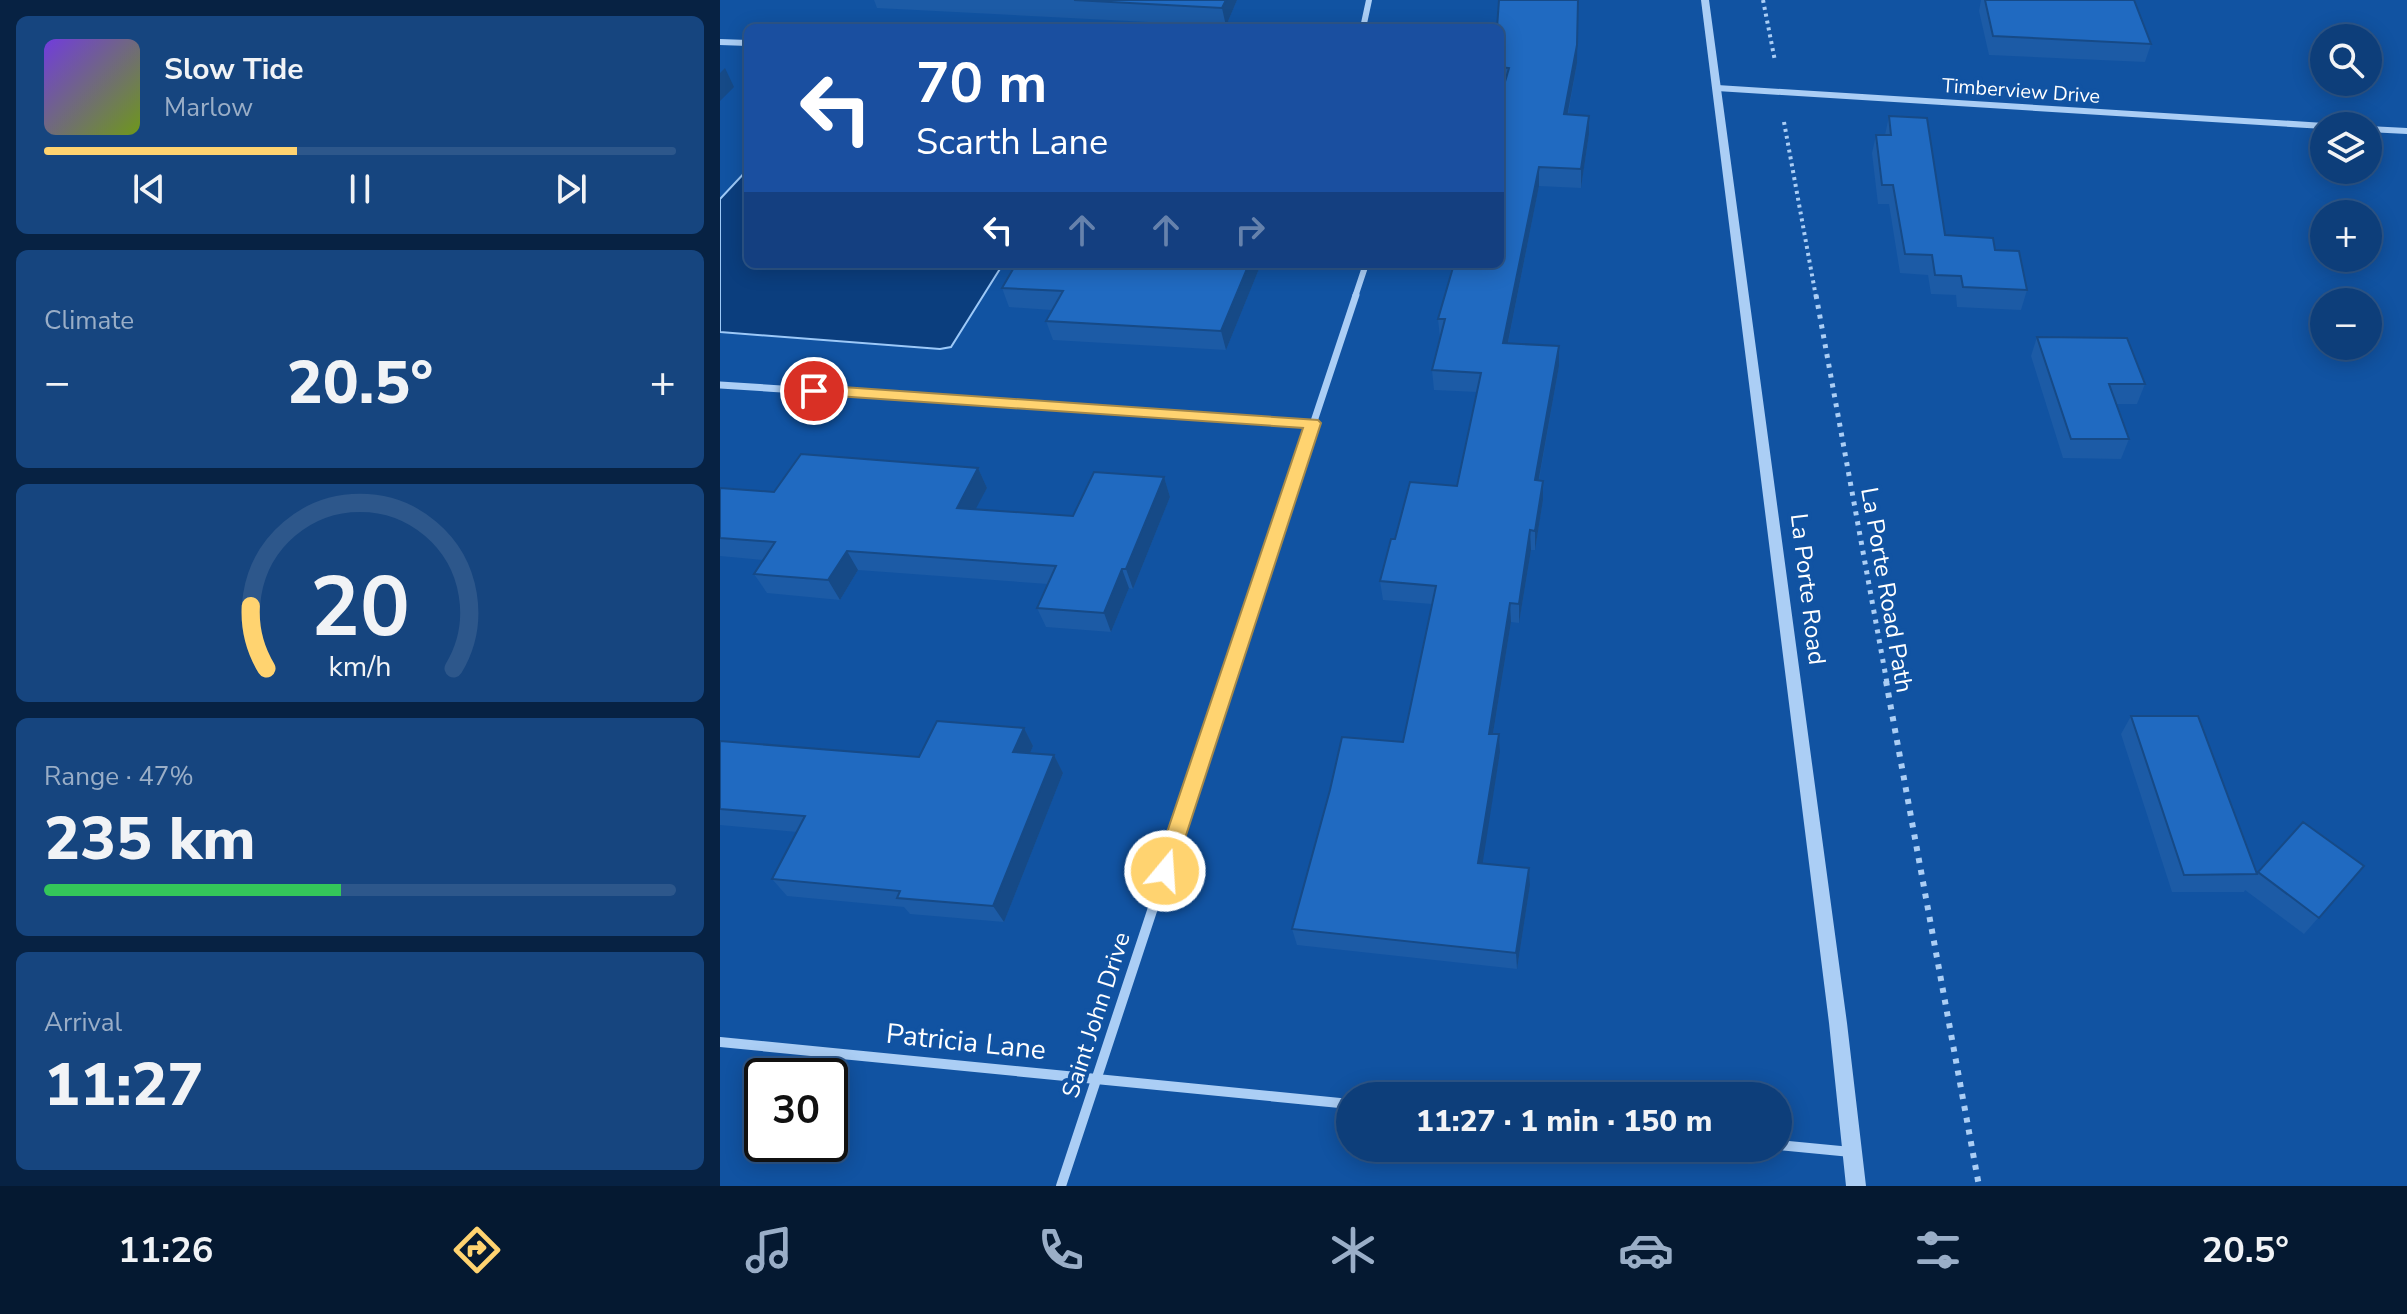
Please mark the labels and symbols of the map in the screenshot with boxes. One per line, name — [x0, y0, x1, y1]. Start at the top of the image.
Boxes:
street label: Timberview Drive — [1941, 72, 2101, 110]
pin — [780, 357, 848, 425]
street label: La Porte Road Path — [1853, 485, 1921, 695]
street label: La Porte Road — [1783, 512, 1833, 666]
position arrow — [1123, 829, 1207, 913]
street label: Saint John Drive — [1054, 928, 1138, 1102]
street label: Patricia Lane — [884, 1015, 1048, 1069]
speed limit sign: 30 — [744, 1058, 848, 1162]

